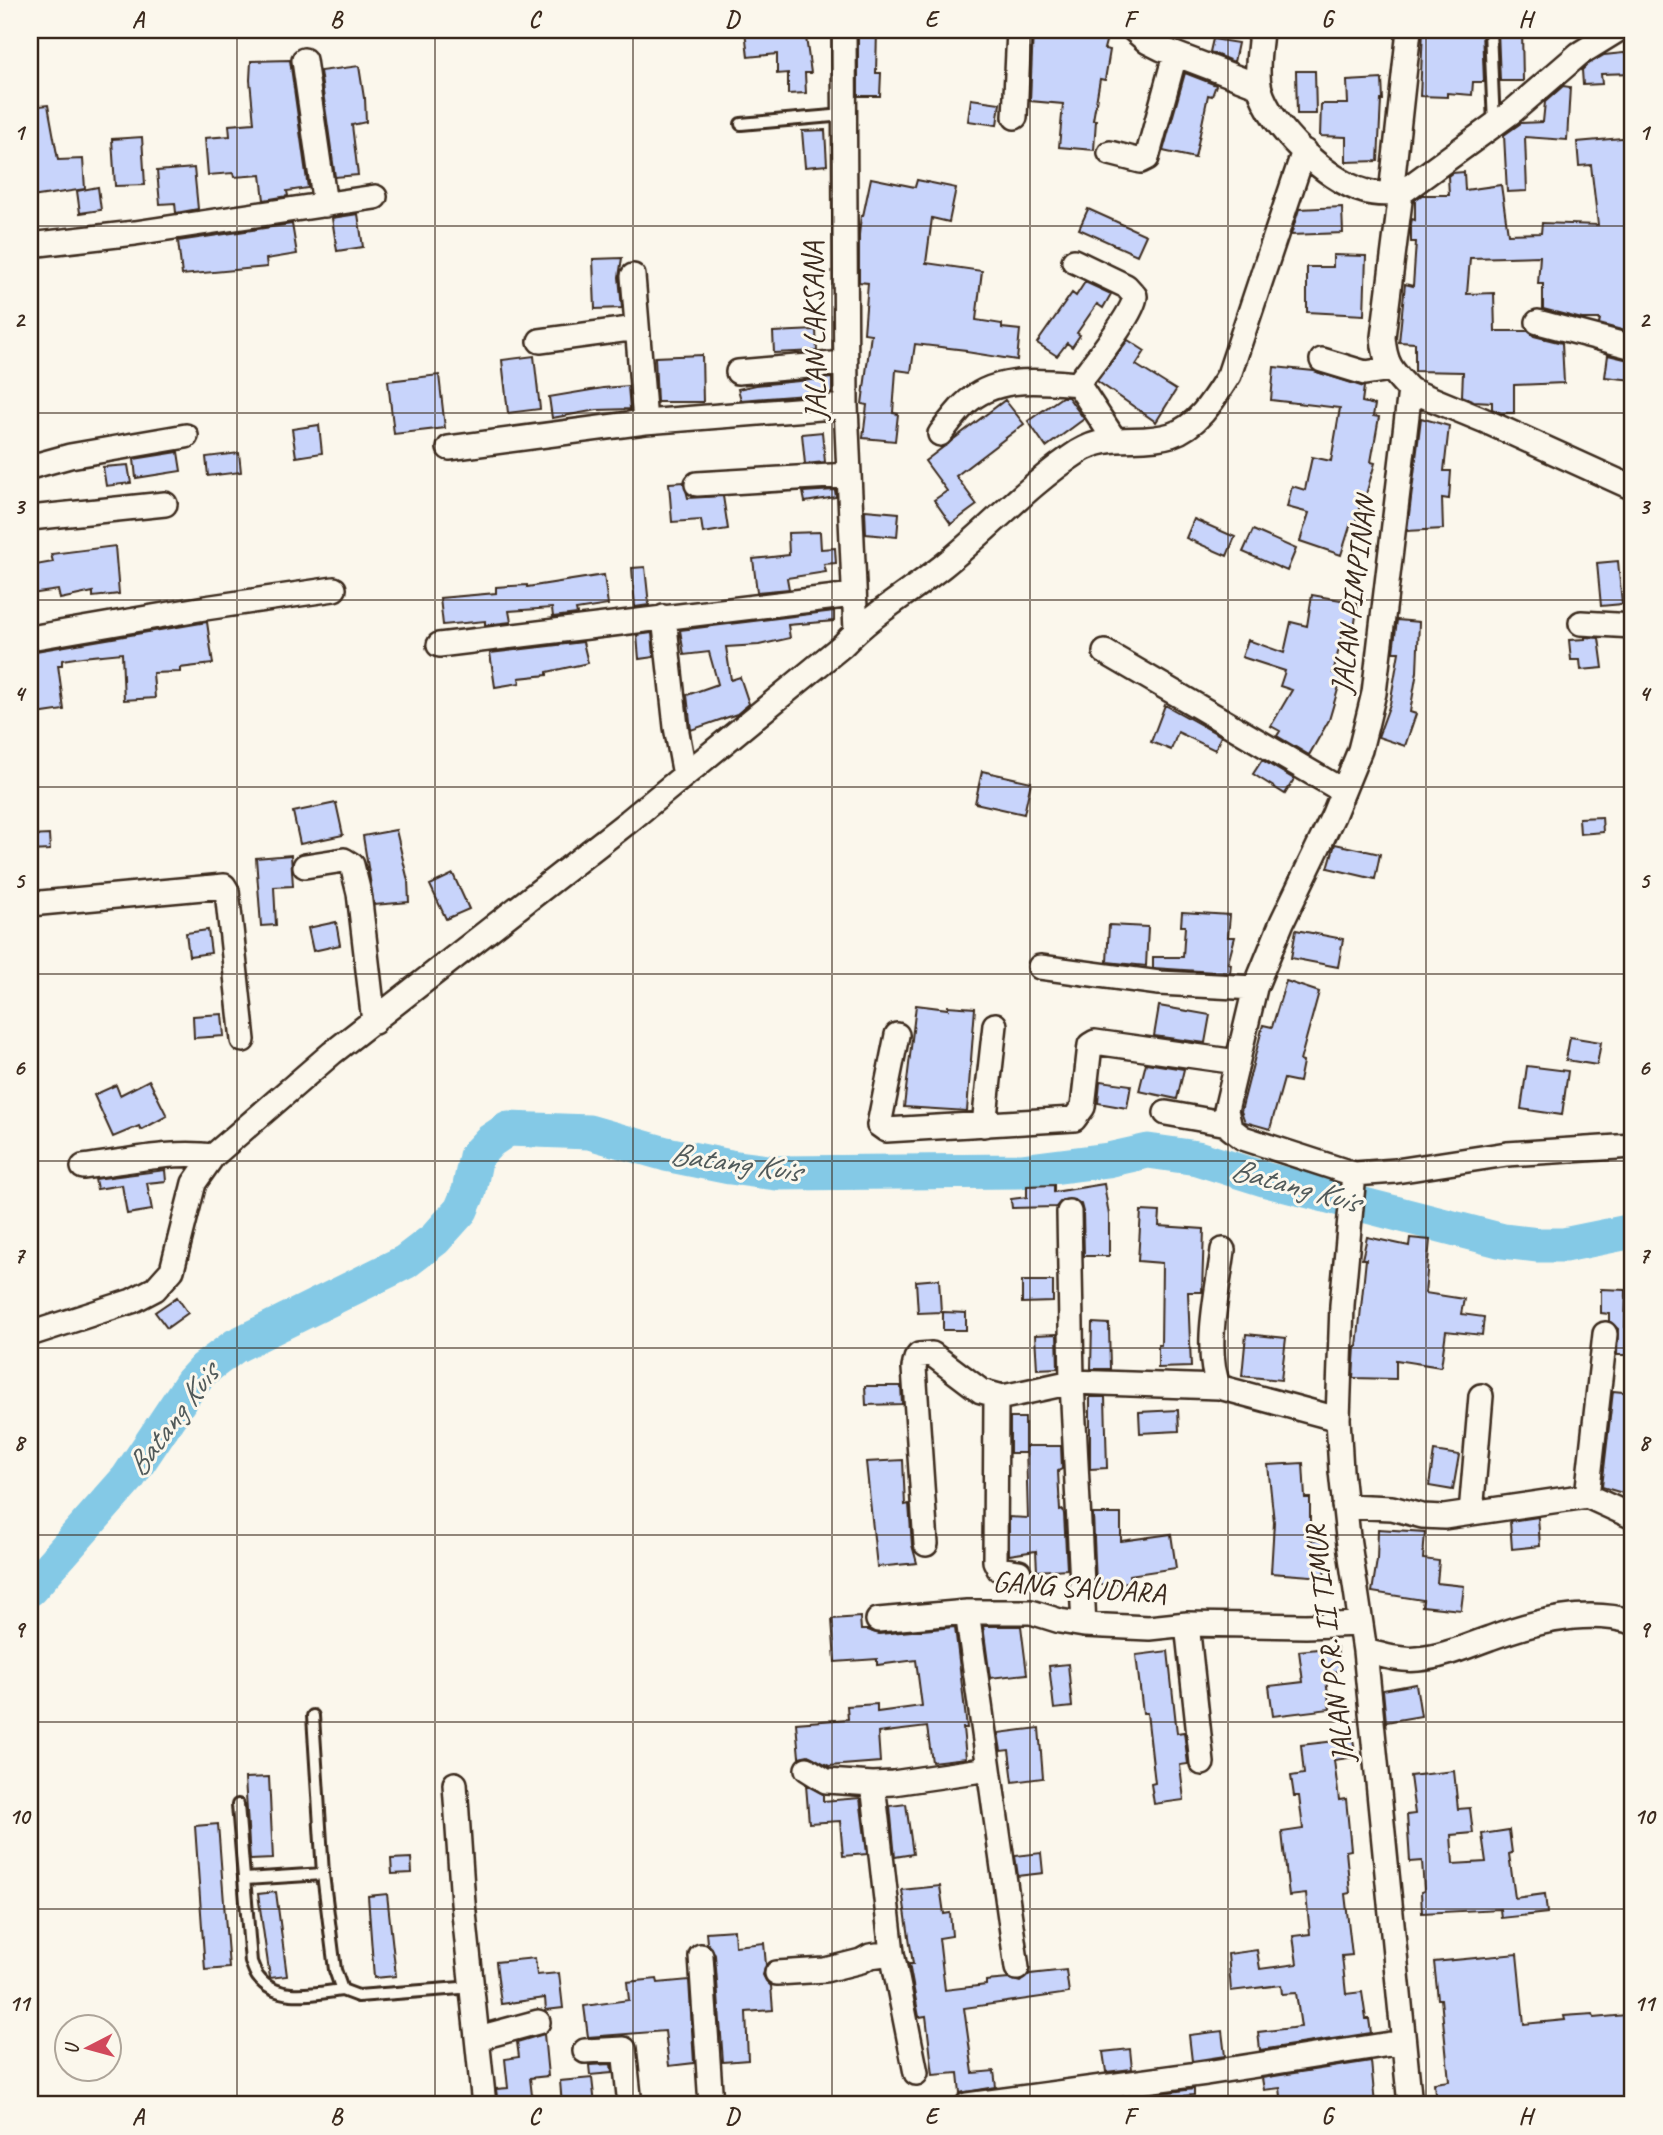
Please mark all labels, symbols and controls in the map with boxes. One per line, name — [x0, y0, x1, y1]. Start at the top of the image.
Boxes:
text: A — [132, 5, 146, 34]
text: B — [330, 5, 344, 34]
text: C — [529, 5, 543, 34]
text: D — [725, 5, 741, 34]
text: E — [925, 5, 941, 34]
text: F — [1124, 5, 1140, 34]
text: G — [1321, 5, 1336, 34]
text: H — [1518, 5, 1536, 34]
text: 1 — [14, 118, 27, 147]
text: 1 — [1639, 118, 1652, 147]
street label: JALAN LAKSANA — [793, 241, 835, 422]
text: 2 — [14, 305, 27, 334]
text: 2 — [1639, 305, 1652, 334]
street label: JALAN PIMPINAN — [1322, 490, 1384, 698]
text: 3 — [14, 492, 27, 521]
text: 3 — [1639, 492, 1652, 521]
text: 4 — [14, 679, 27, 708]
text: 4 — [1639, 679, 1652, 708]
text: 5 — [14, 866, 26, 895]
text: 5 — [1639, 866, 1651, 895]
text: 6 — [14, 1053, 27, 1082]
text: 6 — [1639, 1053, 1652, 1082]
water label: Batang Kuis — [668, 1133, 808, 1192]
water label: Batang Kuis — [1227, 1148, 1369, 1223]
text: 7 — [14, 1241, 27, 1270]
text: 7 — [1639, 1241, 1652, 1270]
water label: Batang Kuis — [116, 1351, 231, 1484]
text: 8 — [14, 1428, 27, 1457]
text: 8 — [1639, 1428, 1652, 1457]
street label: JALAN PSR. II TIMUR — [1295, 1521, 1363, 1767]
street label: GANG SAUDARA — [991, 1562, 1168, 1612]
text: 9 — [14, 1615, 27, 1644]
text: 9 — [1639, 1615, 1652, 1644]
text: 10 — [9, 1802, 32, 1831]
text: 10 — [1634, 1802, 1657, 1831]
text: 11 — [9, 1989, 32, 2018]
text: 11 — [1634, 1989, 1657, 2018]
north arrow — [52, 2012, 122, 2082]
text: U — [59, 2040, 85, 2055]
text: A — [132, 2102, 146, 2131]
text: B — [330, 2102, 344, 2131]
text: C — [529, 2102, 543, 2131]
text: D — [725, 2102, 741, 2131]
text: E — [925, 2102, 941, 2131]
text: F — [1124, 2102, 1140, 2131]
text: G — [1321, 2102, 1336, 2131]
text: H — [1518, 2102, 1536, 2131]

